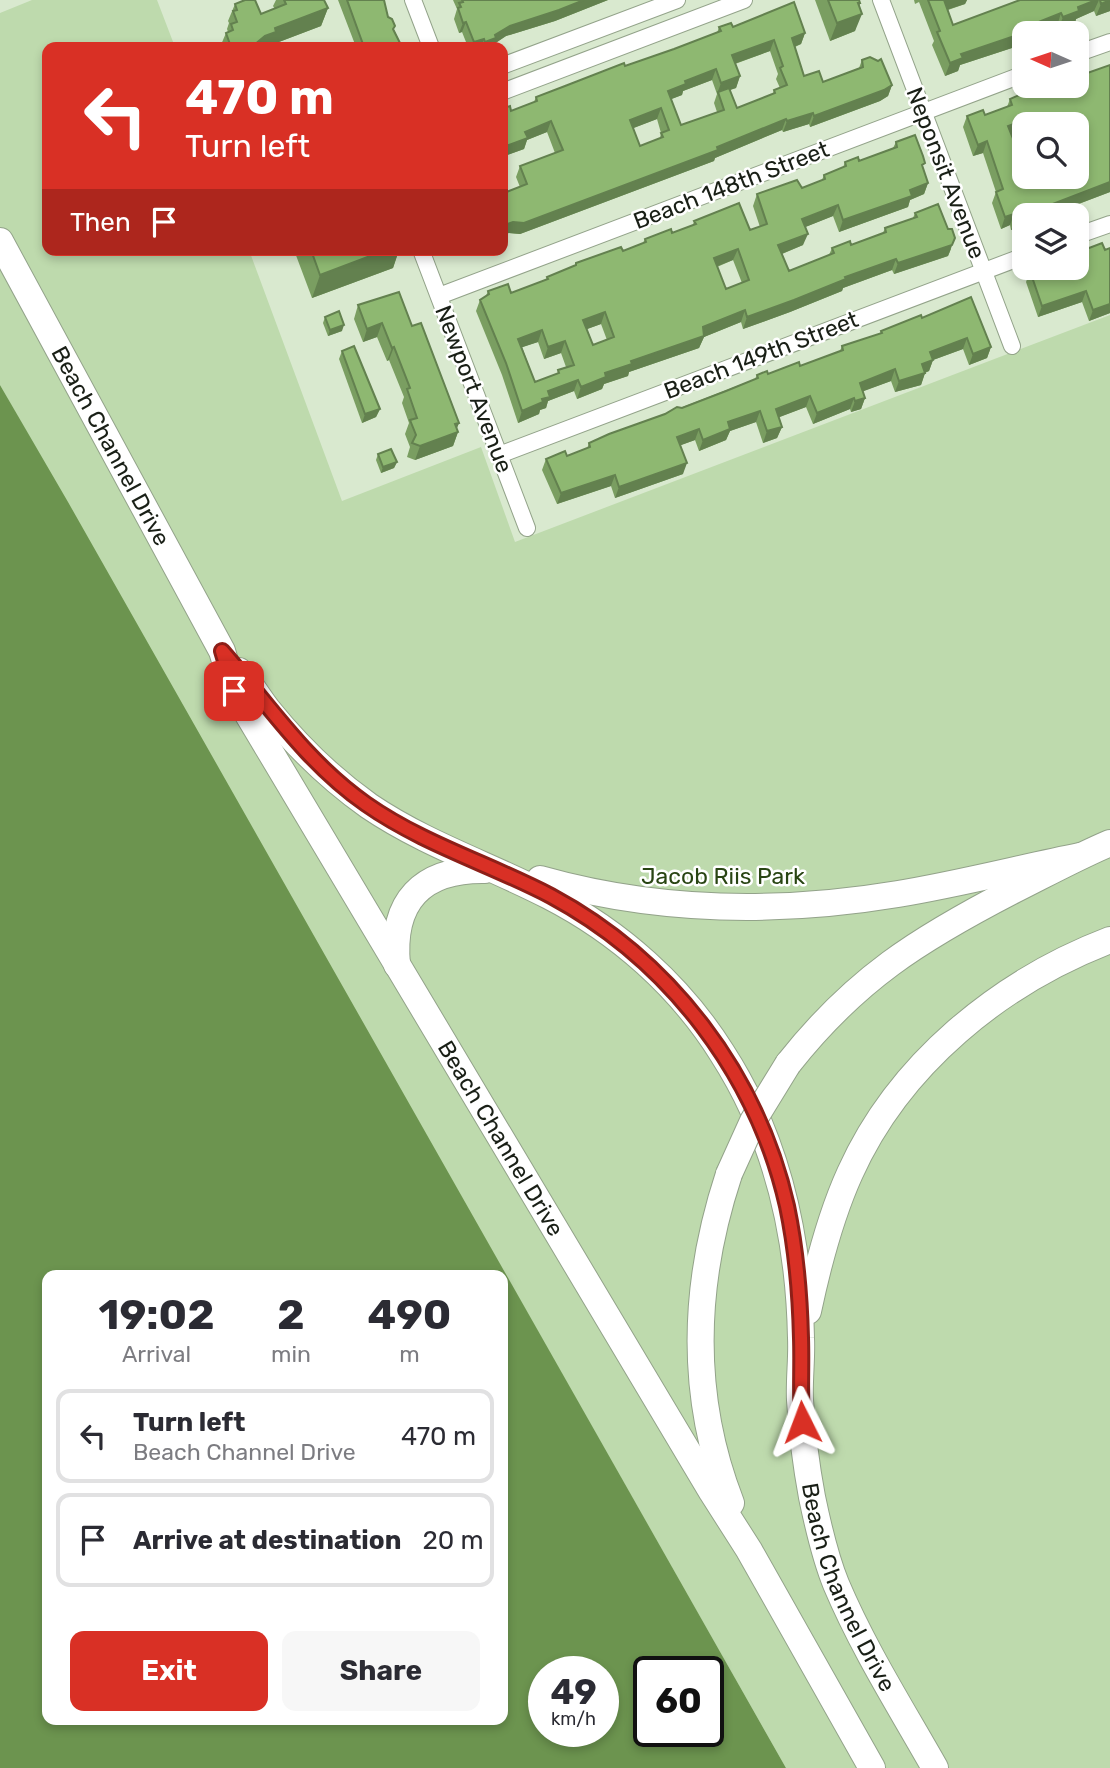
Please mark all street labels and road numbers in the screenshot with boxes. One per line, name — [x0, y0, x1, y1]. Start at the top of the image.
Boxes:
street label: Neponsit Avenue — [900, 83, 992, 263]
street label: Beach 148th Street — [629, 135, 833, 235]
street label: Newport Avenue — [429, 301, 519, 477]
street label: Beach 149th Street — [660, 305, 862, 405]
street label: Beach Channel Drive — [46, 341, 176, 551]
street label: Beach Channel Drive — [432, 1036, 570, 1241]
street label: Beach Channel Drive — [796, 1481, 902, 1696]

